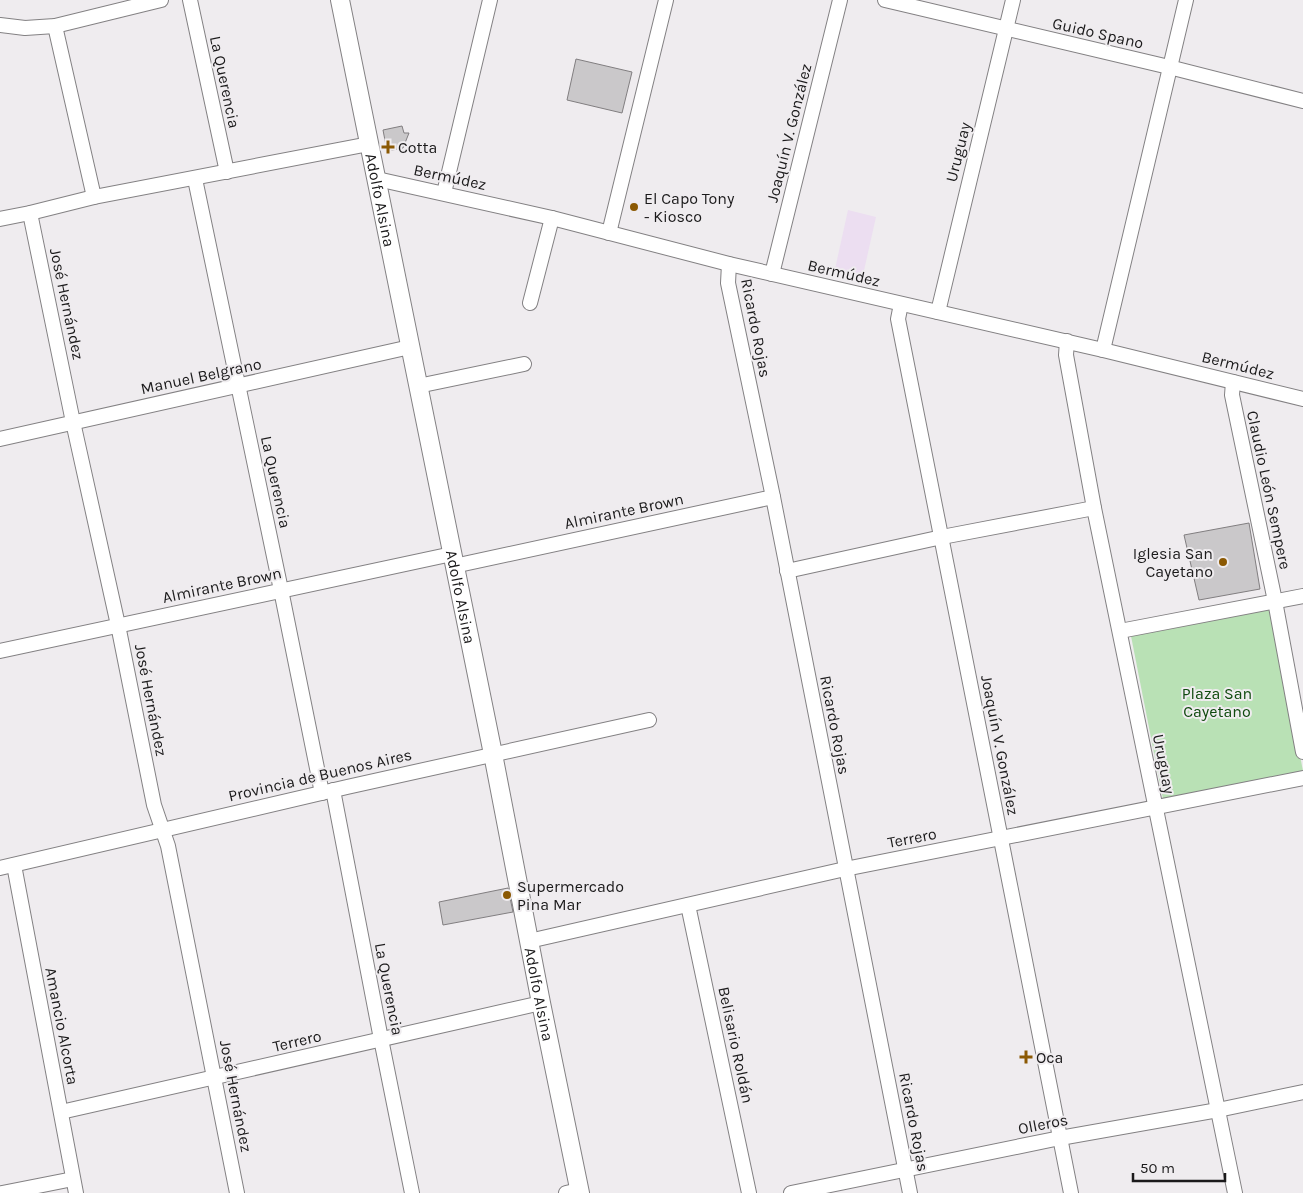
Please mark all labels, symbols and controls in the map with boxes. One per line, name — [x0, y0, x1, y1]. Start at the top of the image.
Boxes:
street label: Guido Spano — [1051, 13, 1145, 53]
street label: La Querencia — [206, 34, 244, 130]
street label: Joaquín V. González — [763, 62, 815, 204]
street label: Uruguay — [941, 120, 975, 184]
place label: Cotta — [398, 138, 437, 157]
marker: Cotta — [382, 141, 394, 153]
street label: Adolfo Alsina — [362, 151, 399, 249]
street label: Bermúdez — [412, 160, 488, 194]
place label: El Capo Tony - Kiosco — [644, 189, 735, 226]
marker: El Capo Tony - Kiosco — [628, 201, 640, 213]
street label: José Hernández — [46, 246, 88, 362]
street label: Bermúdez — [806, 255, 882, 291]
street label: Ricardo Rojas — [737, 277, 775, 379]
street label: Bermúdez — [1200, 347, 1276, 383]
street label: Manuel Belgrano — [139, 354, 263, 398]
street label: Claudio León Sempere — [1243, 409, 1295, 571]
street label: La Querencia — [257, 434, 295, 530]
street label: Almirante Brown — [563, 489, 685, 533]
place label: Iglesia San Cayetano — [1133, 544, 1213, 581]
street label: Adolfo Alsina — [442, 548, 480, 645]
marker: Iglesia San Cayetano — [1217, 556, 1229, 568]
street label: Almirante Brown — [161, 563, 283, 607]
street label: José Hernández — [131, 642, 171, 758]
street label: Joaquín V. González — [977, 673, 1023, 817]
street label: Ricardo Rojas — [816, 674, 854, 776]
park label: Plaza San Cayetano — [1182, 684, 1252, 721]
street label: Uruguay — [1149, 732, 1179, 796]
street label: Provincia de Buenos Aires — [226, 745, 414, 805]
street label: Terrero — [886, 824, 938, 852]
place label: Supermercado Pina Mar — [517, 877, 624, 914]
marker: Supermercado Pina Mar — [501, 889, 513, 901]
street label: La Querencia — [371, 941, 407, 1037]
street label: Adolfo Alsina — [521, 946, 558, 1043]
street label: Amancio Alcorta — [41, 966, 83, 1086]
street label: Belisario Roldán — [714, 985, 758, 1105]
street label: Terrero — [271, 1026, 323, 1056]
street label: José Hernández — [216, 1038, 256, 1154]
place label: Oca — [1036, 1048, 1063, 1067]
marker: Oca — [1020, 1051, 1032, 1063]
street label: Ricardo Rojas — [895, 1071, 933, 1173]
street label: Olleros — [1016, 1110, 1070, 1138]
scale bar — [1133, 1150, 1226, 1182]
text: 50 m — [1140, 1159, 1175, 1177]

